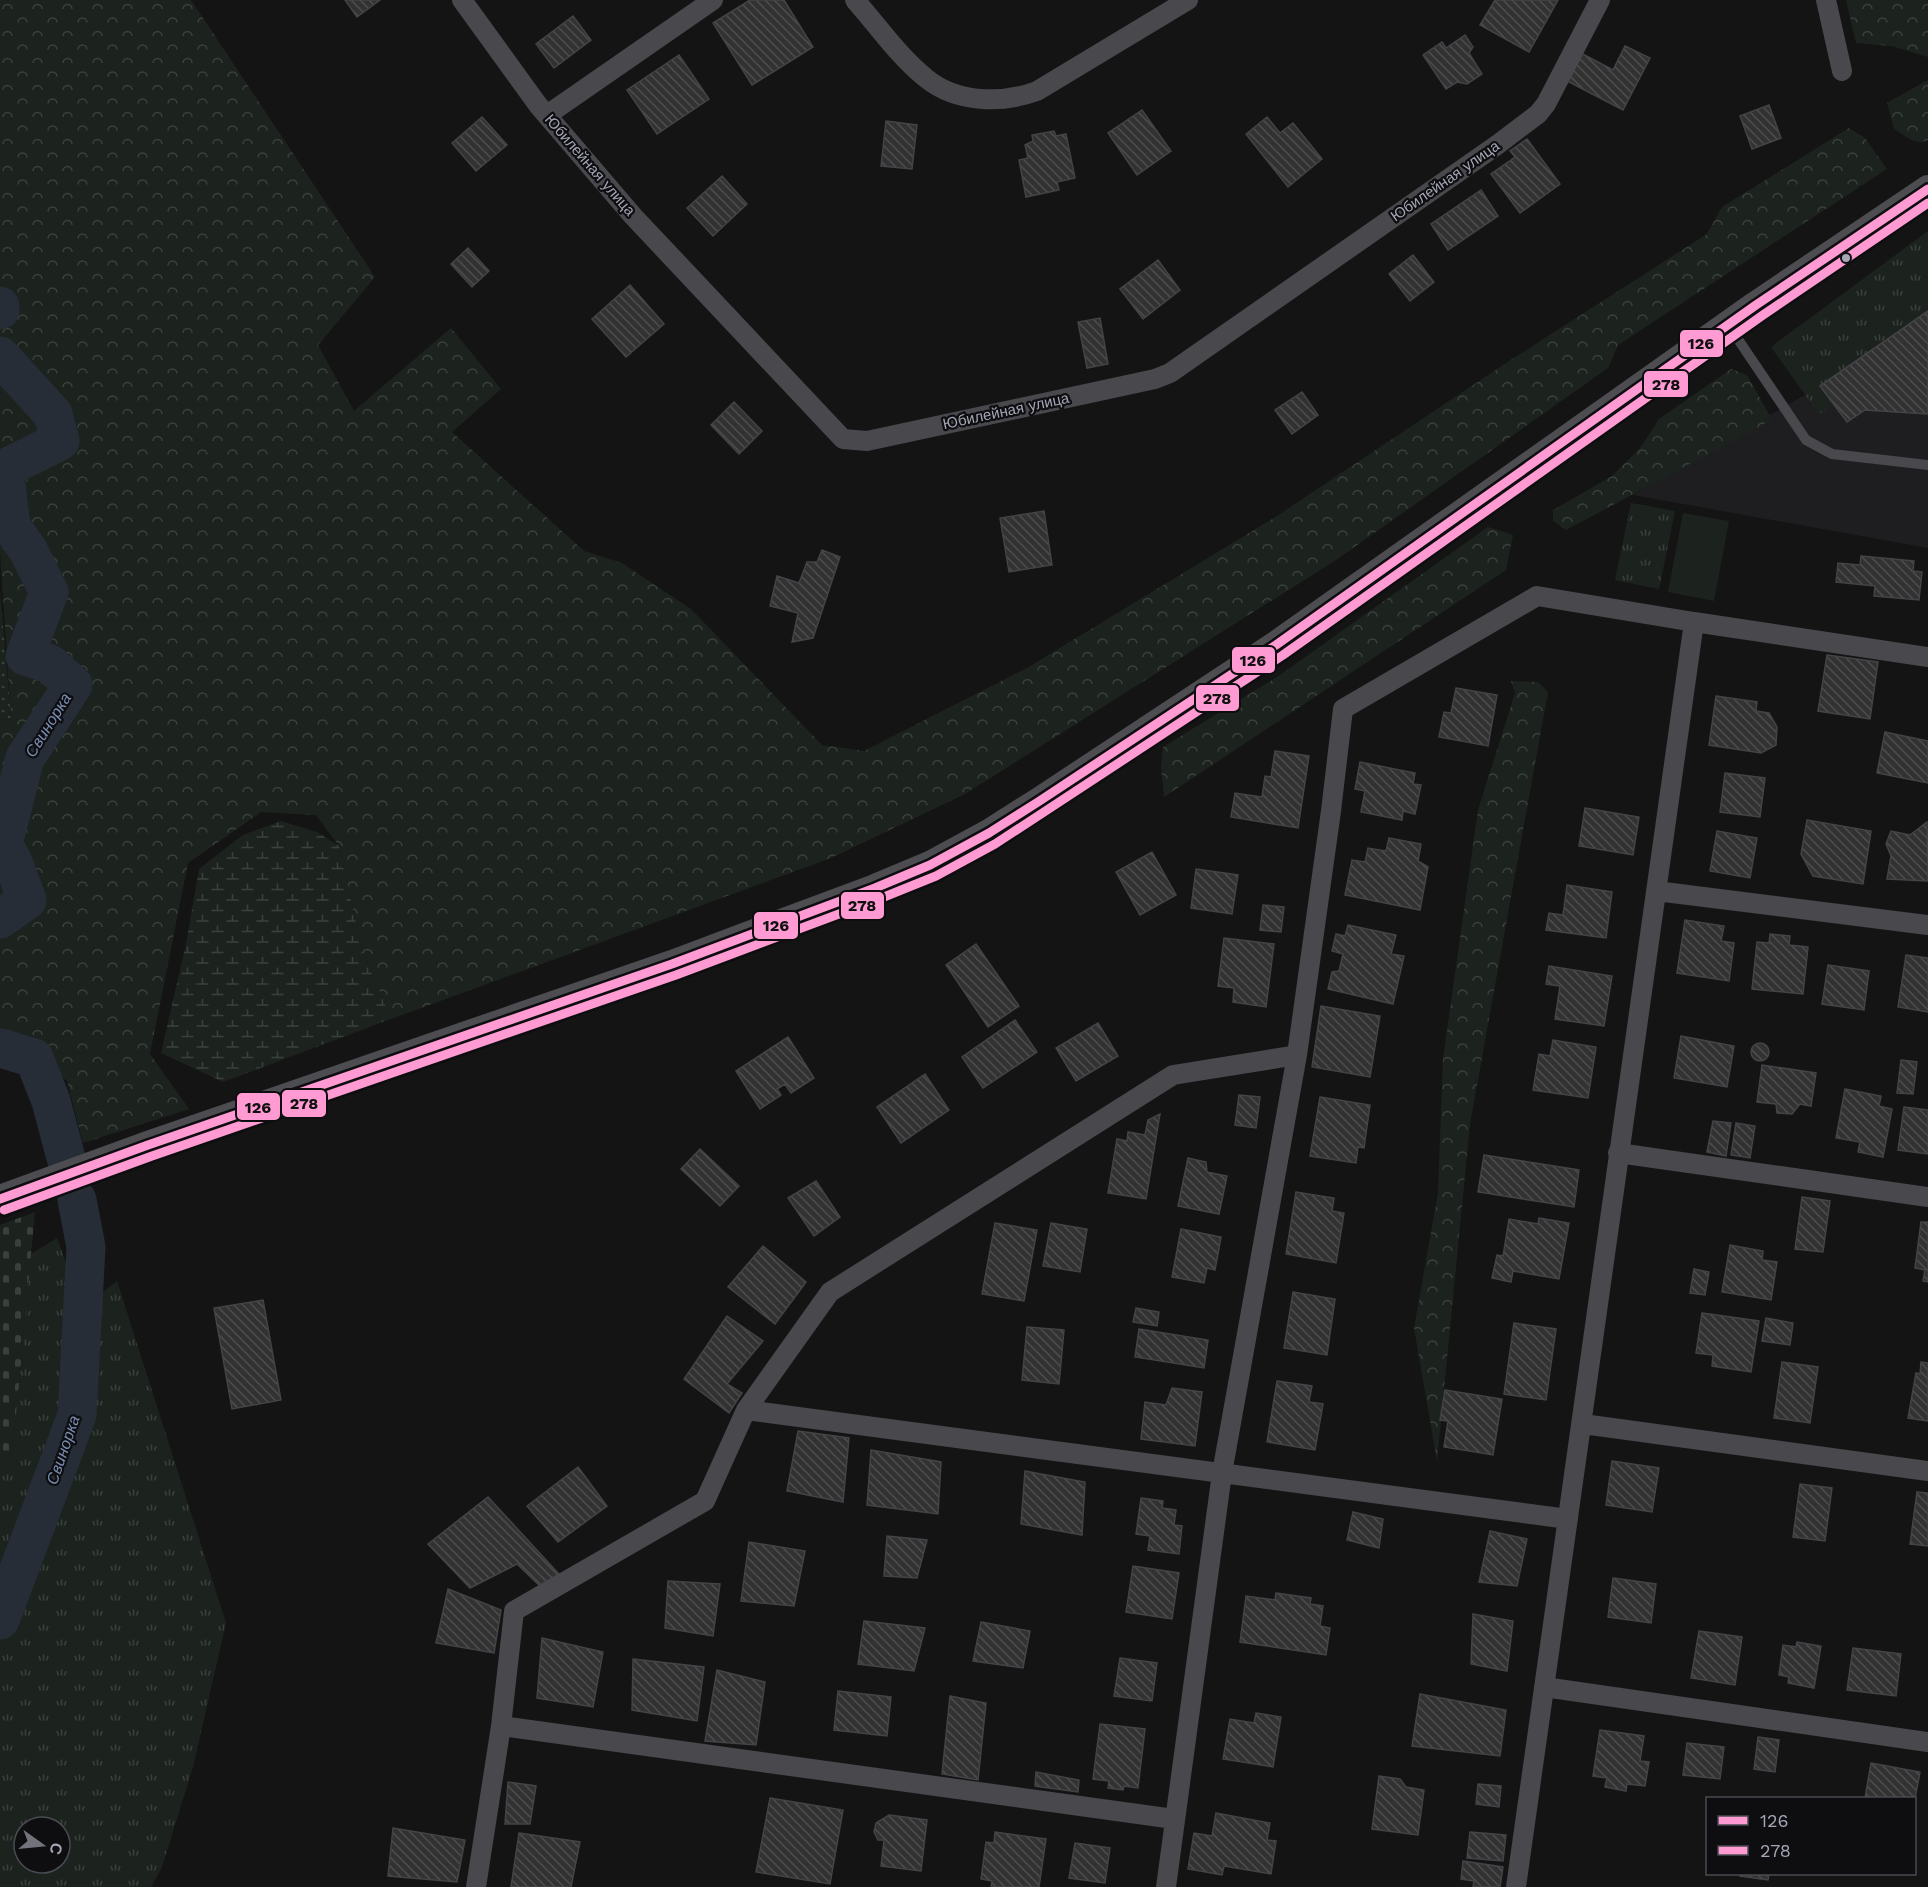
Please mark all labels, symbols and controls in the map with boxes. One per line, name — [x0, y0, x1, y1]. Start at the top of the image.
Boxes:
street label: Юбилейная улица — [541, 111, 639, 220]
street label: Юбилейная улица — [1387, 136, 1503, 225]
unlabelled marker — [1840, 252, 1852, 264]
line badge: 126 — [1679, 329, 1724, 358]
text: 126 — [1688, 334, 1714, 353]
line badge: 278 — [1643, 370, 1689, 398]
text: 278 — [1652, 375, 1680, 394]
street label: Юбилейная улица — [941, 389, 1071, 433]
line badge: 126 — [1231, 646, 1276, 674]
text: 126 — [1240, 651, 1266, 670]
line badge: 278 — [1195, 684, 1240, 712]
water label: Свинорка — [21, 689, 75, 761]
text: 278 — [1203, 689, 1231, 708]
line badge: 278 — [840, 891, 885, 920]
text: 278 — [848, 896, 876, 915]
line badge: 126 — [753, 911, 799, 940]
text: 126 — [763, 916, 789, 935]
line badge: 278 — [281, 1089, 327, 1118]
line badge: 126 — [236, 1092, 281, 1121]
text: 278 — [290, 1094, 318, 1113]
text: 126 — [245, 1098, 271, 1117]
water label: Свинорка — [42, 1413, 84, 1487]
legend — [1706, 1797, 1916, 1875]
text: 126 — [1760, 1810, 1788, 1831]
north arrow — [12, 1815, 72, 1875]
text: 278 — [1760, 1840, 1791, 1861]
text: С — [45, 1841, 67, 1857]

